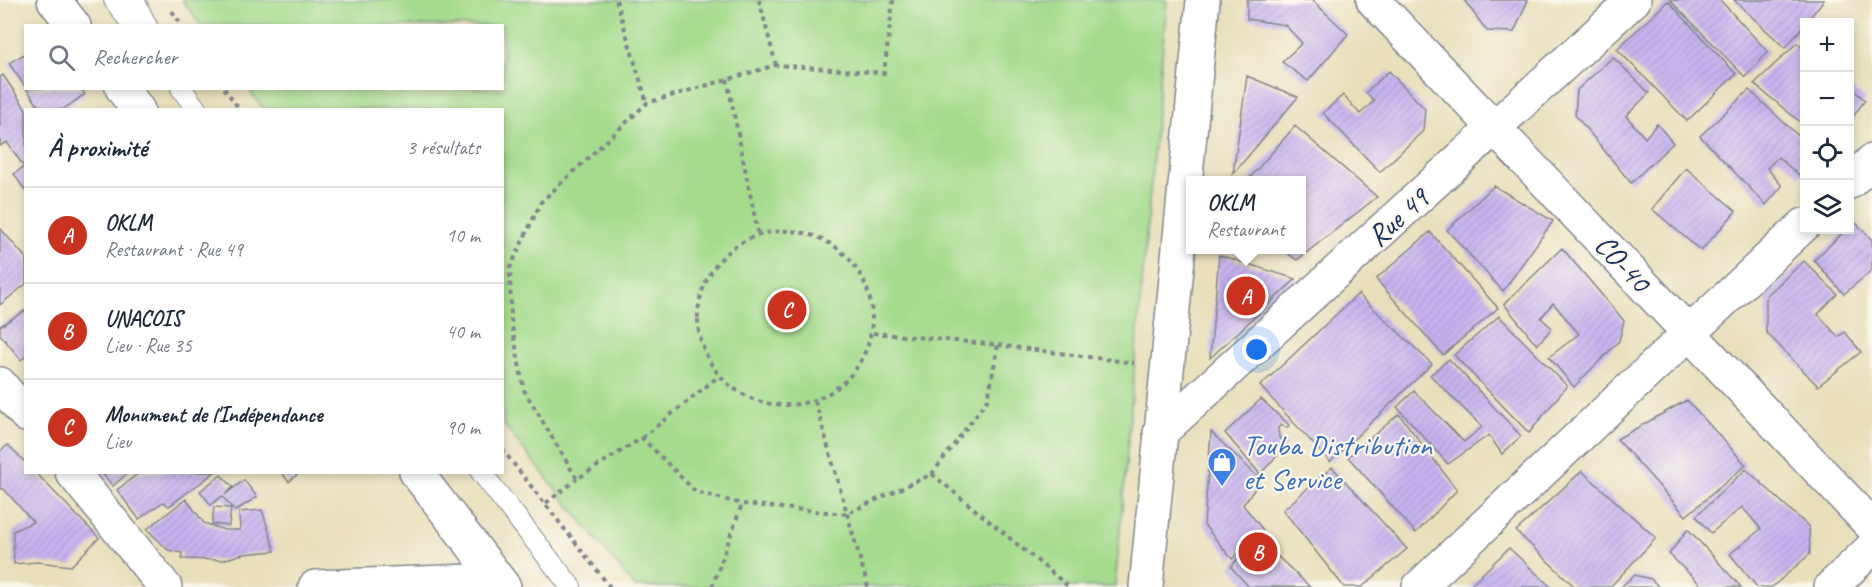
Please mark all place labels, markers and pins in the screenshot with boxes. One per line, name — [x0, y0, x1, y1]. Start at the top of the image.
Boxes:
pin: A — [1226, 274, 1266, 318]
pin: C — [768, 288, 806, 332]
place label: Touba Distribution et Service — [1243, 426, 1433, 498]
shop icon: Touba Distribution et Service — [1206, 446, 1238, 488]
pin: B — [1238, 530, 1278, 574]

